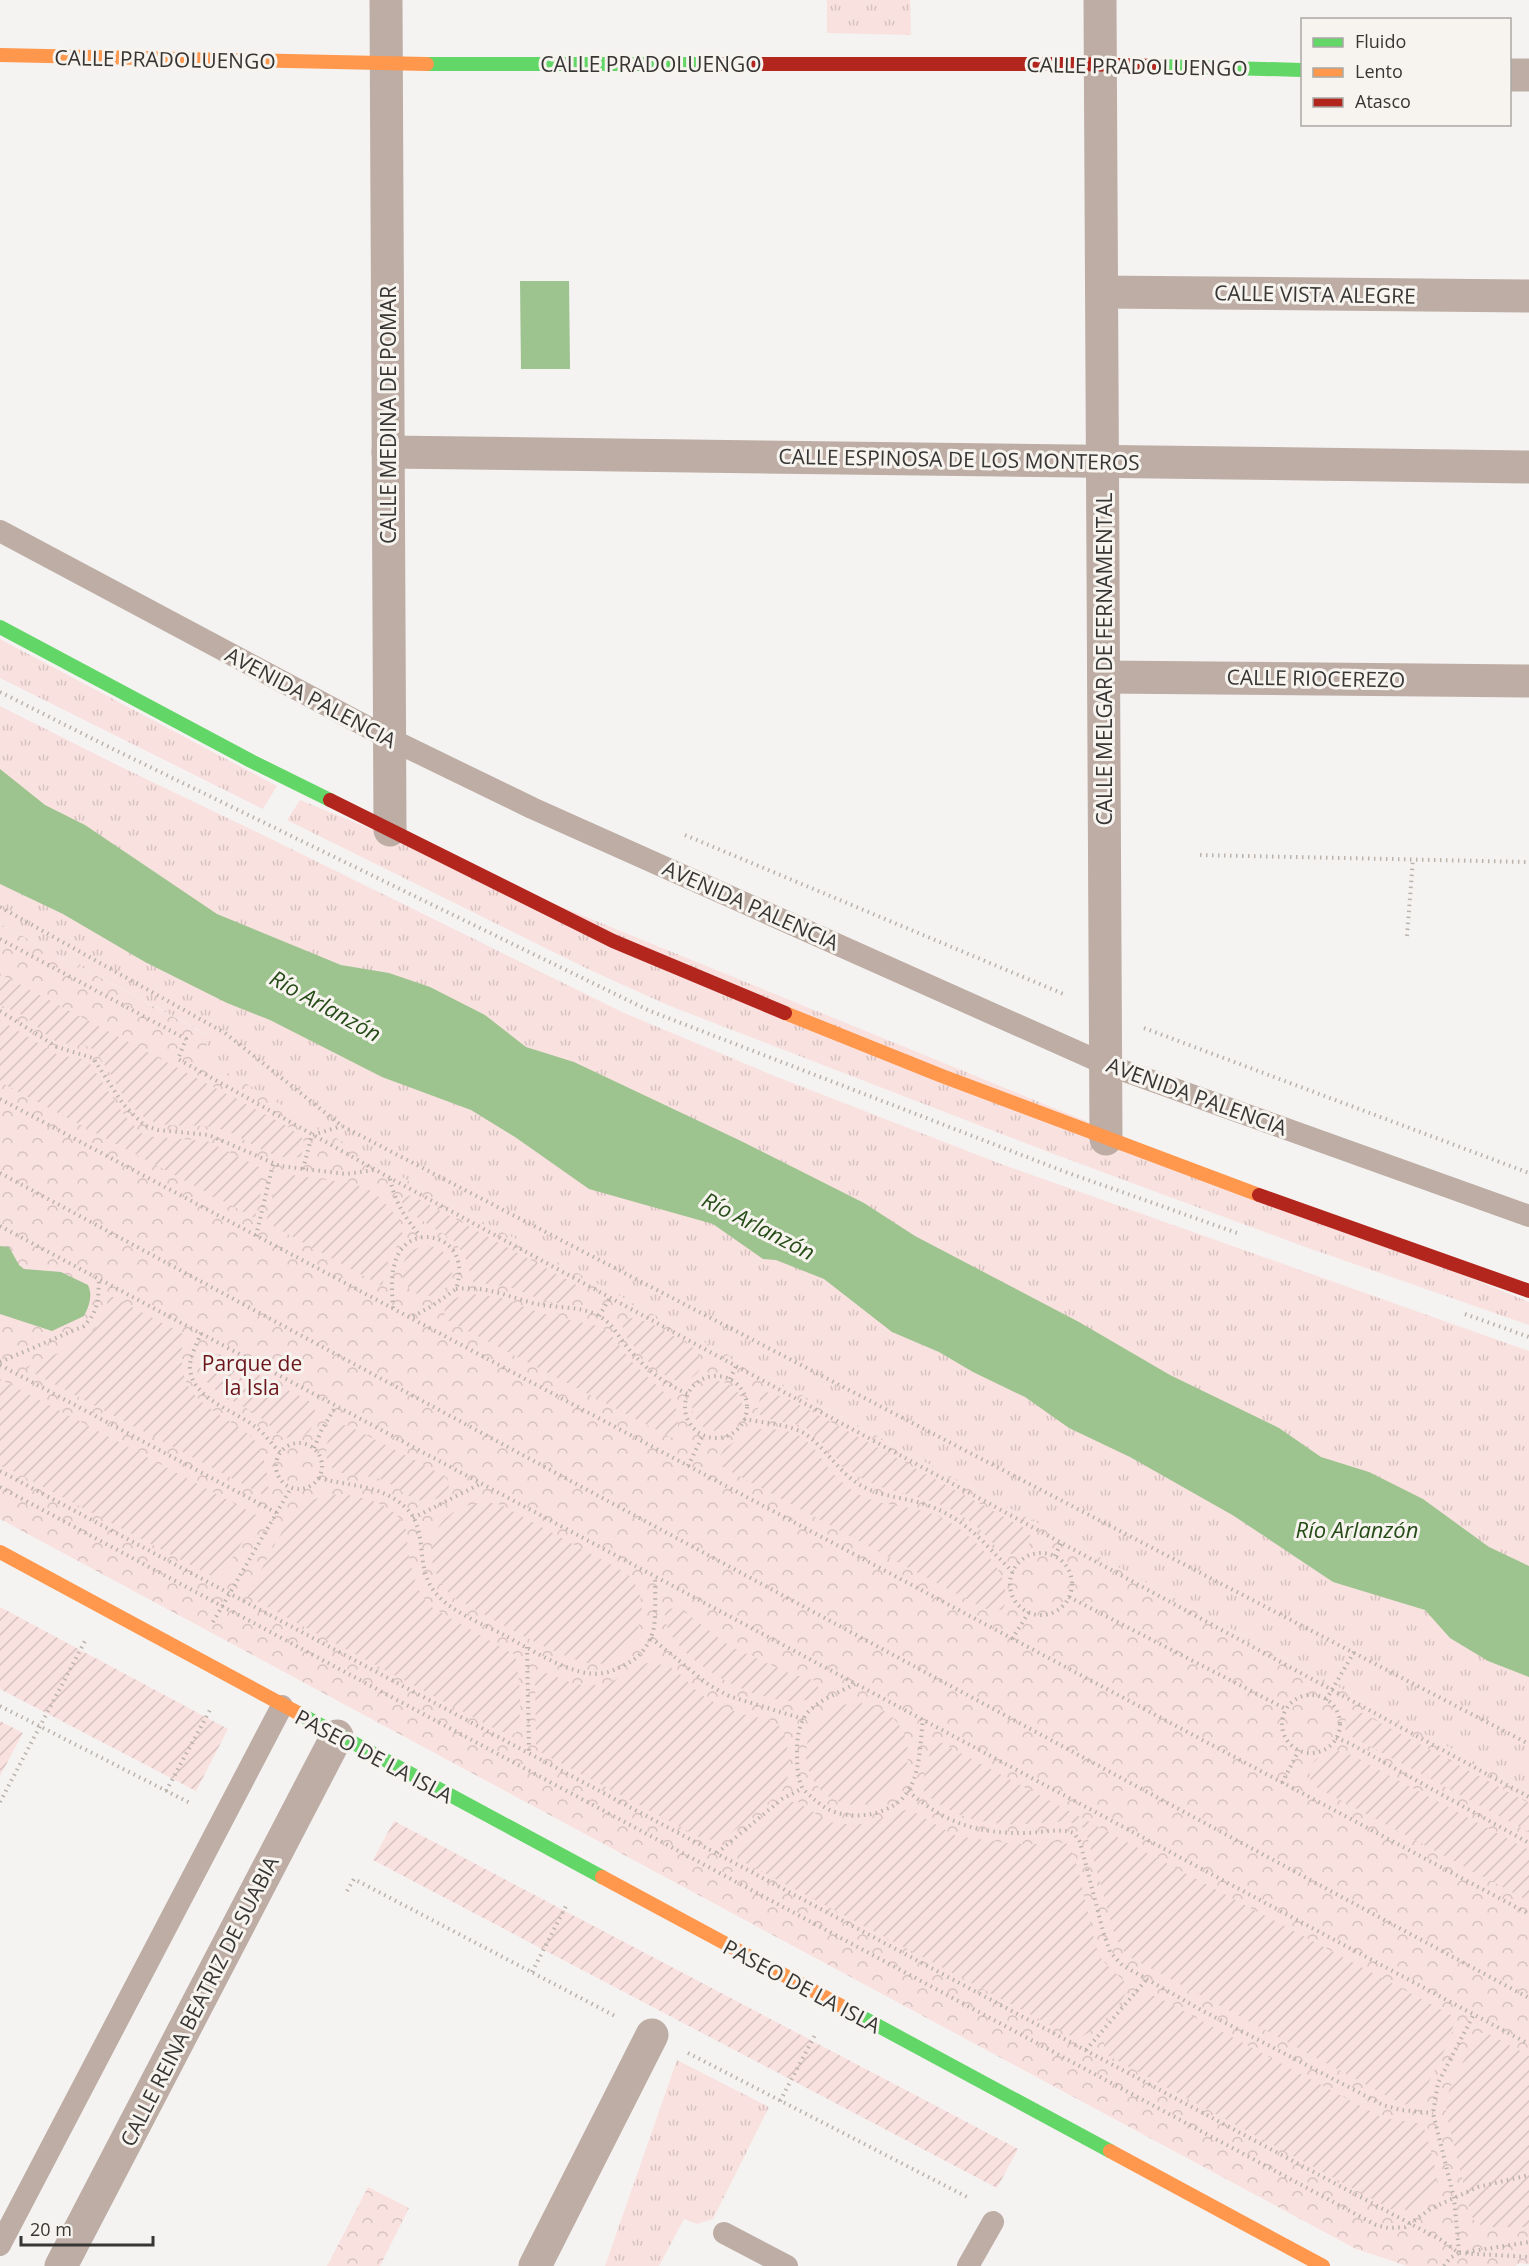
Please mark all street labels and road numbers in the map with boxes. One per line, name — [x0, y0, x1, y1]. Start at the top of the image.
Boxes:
street label: CALLE PRADOLUENGO — [54, 43, 276, 75]
street label: CALLE PRADOLUENGO — [540, 50, 762, 78]
street label: CALLE PRADOLUENGO — [1026, 50, 1248, 82]
street label: CALLE VISTA ALEGRE — [1214, 278, 1416, 310]
street label: CALLE MEDINA DE POMAR — [374, 286, 402, 544]
street label: CALLE ESPINOSA DE LOS MONTEROS — [778, 442, 1140, 476]
street label: CALLE MELGAR DE FERNAMENTAL — [1090, 492, 1118, 826]
street label: AVENIDA PALENCIA — [221, 640, 402, 754]
street label: CALLE RIOCEREZO — [1226, 662, 1406, 694]
street label: AVENIDA PALENCIA — [659, 854, 844, 957]
street label: AVENIDA PALENCIA — [1103, 1050, 1292, 1142]
street label: PASEO DE LA ISLA — [290, 1703, 458, 1810]
street label: CALLE REINA BEATRIZ DE SUABIA — [113, 1850, 285, 2151]
street label: PASEO DE LA ISLA — [718, 1933, 886, 2040]

